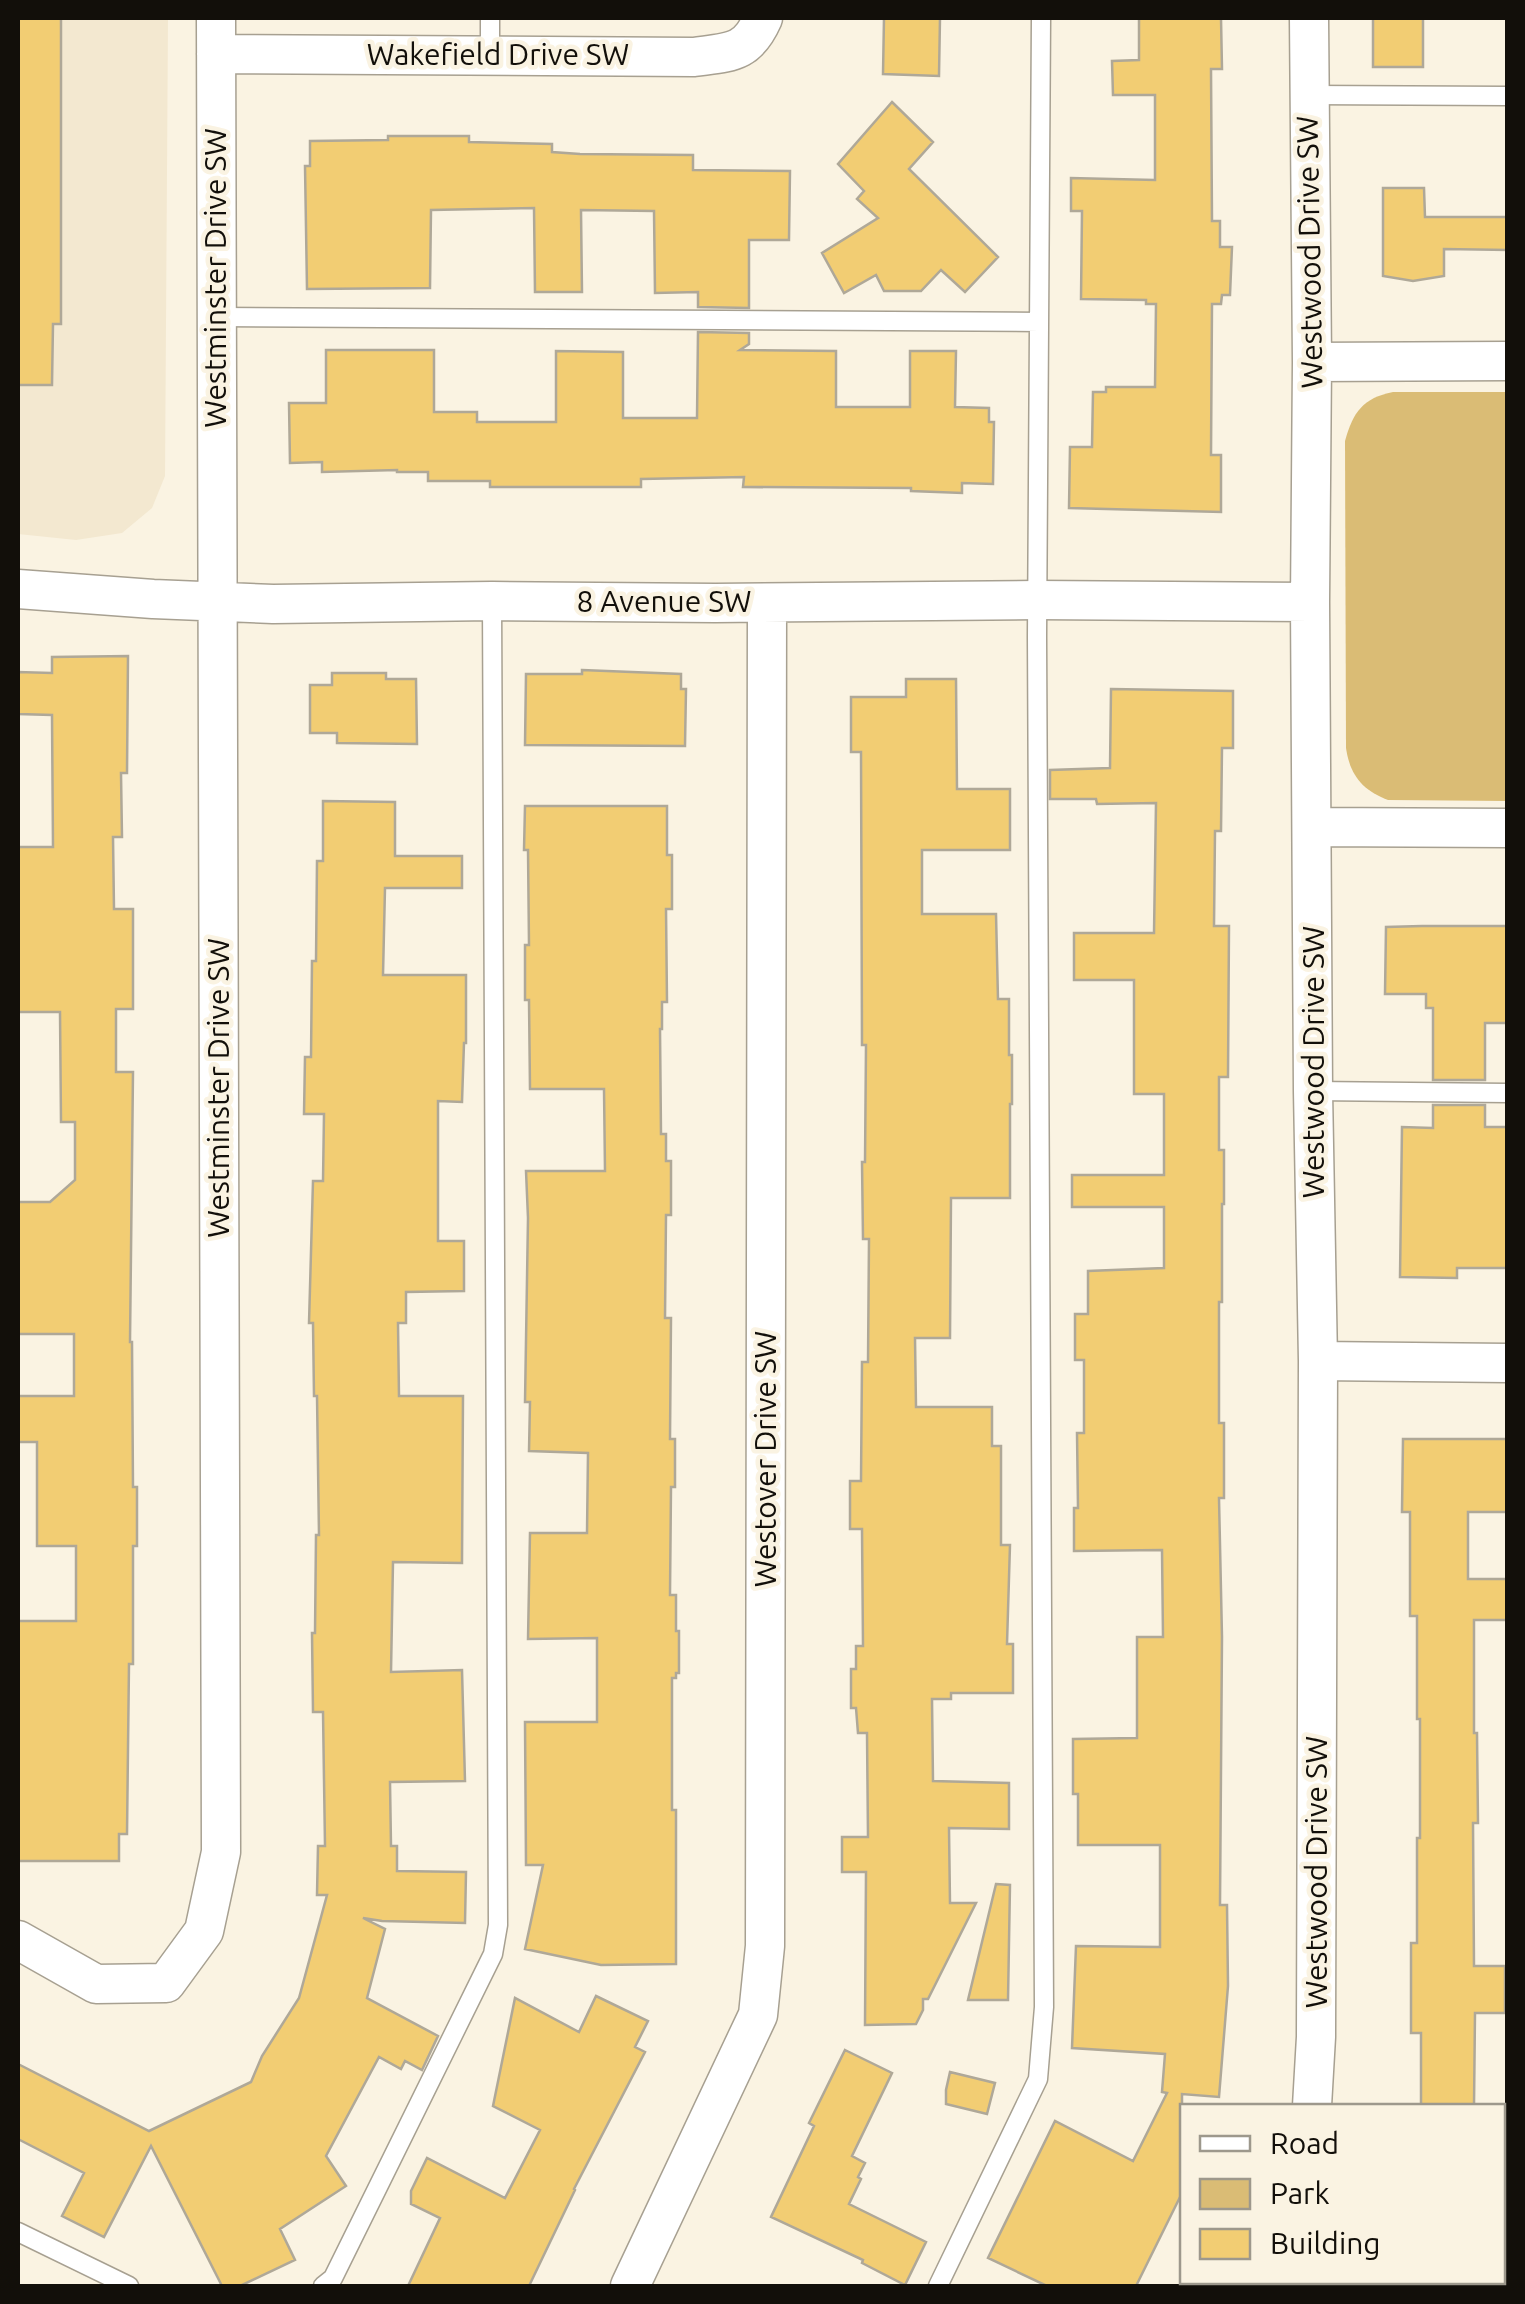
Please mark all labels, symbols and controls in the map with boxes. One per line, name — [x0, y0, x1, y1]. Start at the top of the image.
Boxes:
street label: Wakefield Drive SW — [367, 37, 629, 71]
street label: Westwood Drive SW — [1290, 115, 1328, 389]
street label: Westminster Drive SW — [198, 128, 232, 428]
street label: 8 Avenue SW — [576, 584, 752, 618]
street label: Westwood Drive SW — [1296, 926, 1330, 1198]
street label: Westminster Drive SW — [201, 938, 235, 1238]
street label: Westover Drive SW — [748, 1331, 782, 1587]
street label: Westwood Drive SW — [1299, 1736, 1333, 2008]
legend — [1180, 2104, 1505, 2284]
text: Road — [1270, 2126, 1339, 2160]
text: Park — [1270, 2176, 1330, 2210]
text: Building — [1270, 2226, 1381, 2260]

